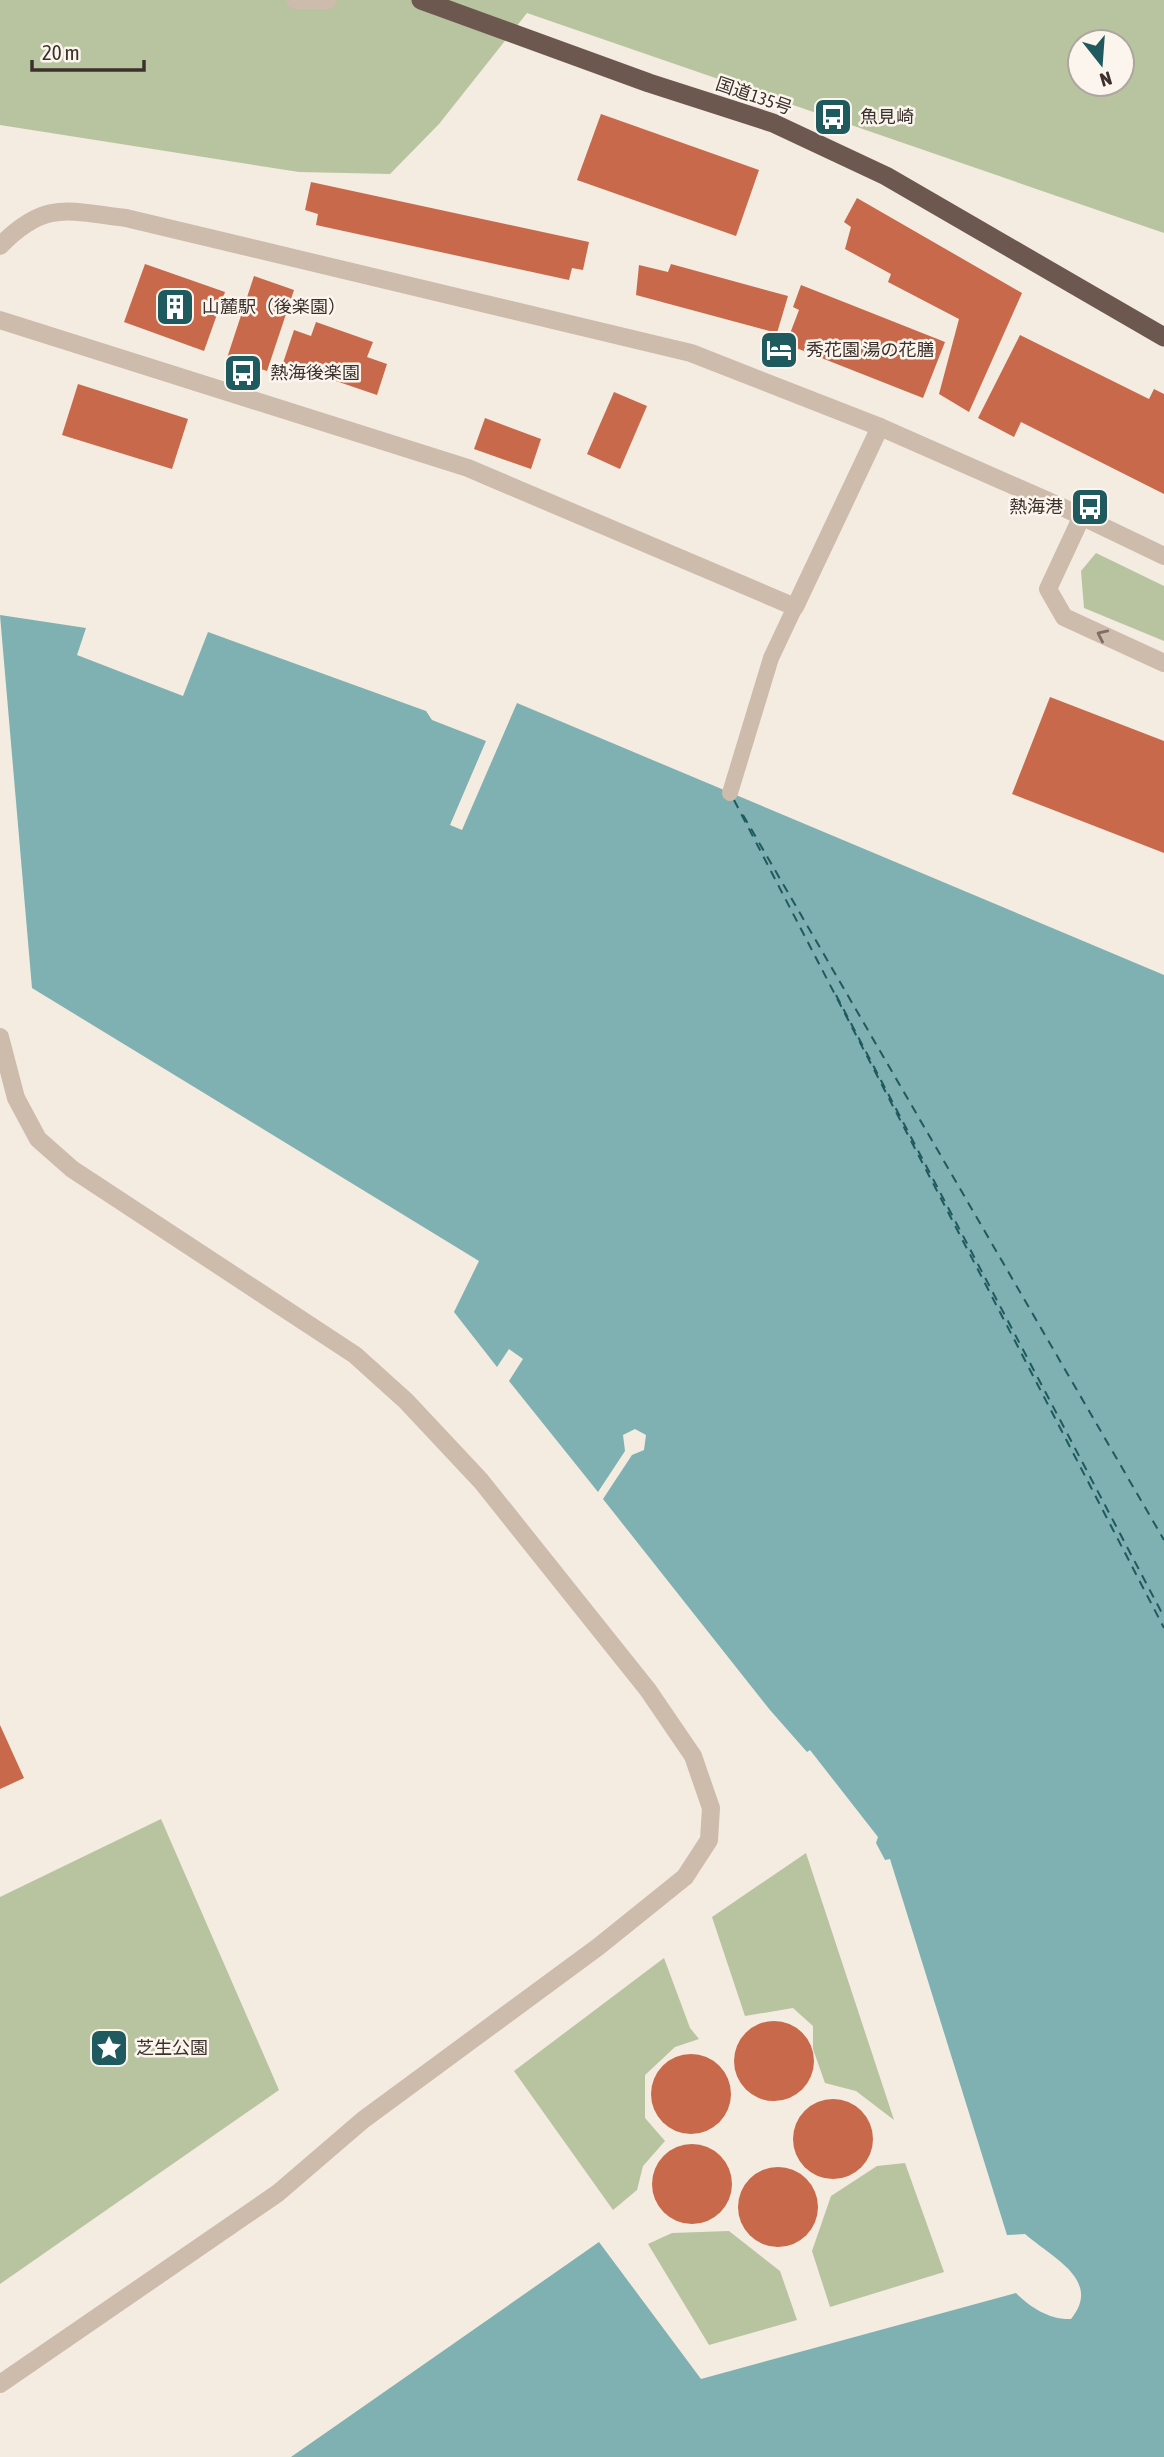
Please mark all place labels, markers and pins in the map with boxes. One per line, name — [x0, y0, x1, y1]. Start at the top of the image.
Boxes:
bus stop icon: 魚見崎 — [812, 96, 854, 138]
place label: 魚見崎 — [860, 106, 914, 127]
building icon: 山麓駅（後楽園） — [154, 286, 196, 328]
place label: 山麓駅（後楽園） — [202, 296, 346, 317]
hotel icon: 秀花園 湯の花膳 — [758, 329, 800, 371]
place label: 秀花園 湯の花膳 — [806, 339, 934, 360]
bus stop icon: 熱海後楽園 — [222, 352, 264, 394]
place label: 熱海後楽園 — [270, 362, 360, 383]
bus stop icon: 熱海港 — [1069, 486, 1111, 528]
place label: 熱海港 — [1009, 496, 1063, 517]
place icon: 芝生公園 — [88, 2027, 130, 2069]
place label: 芝生公園 — [136, 2037, 208, 2058]

